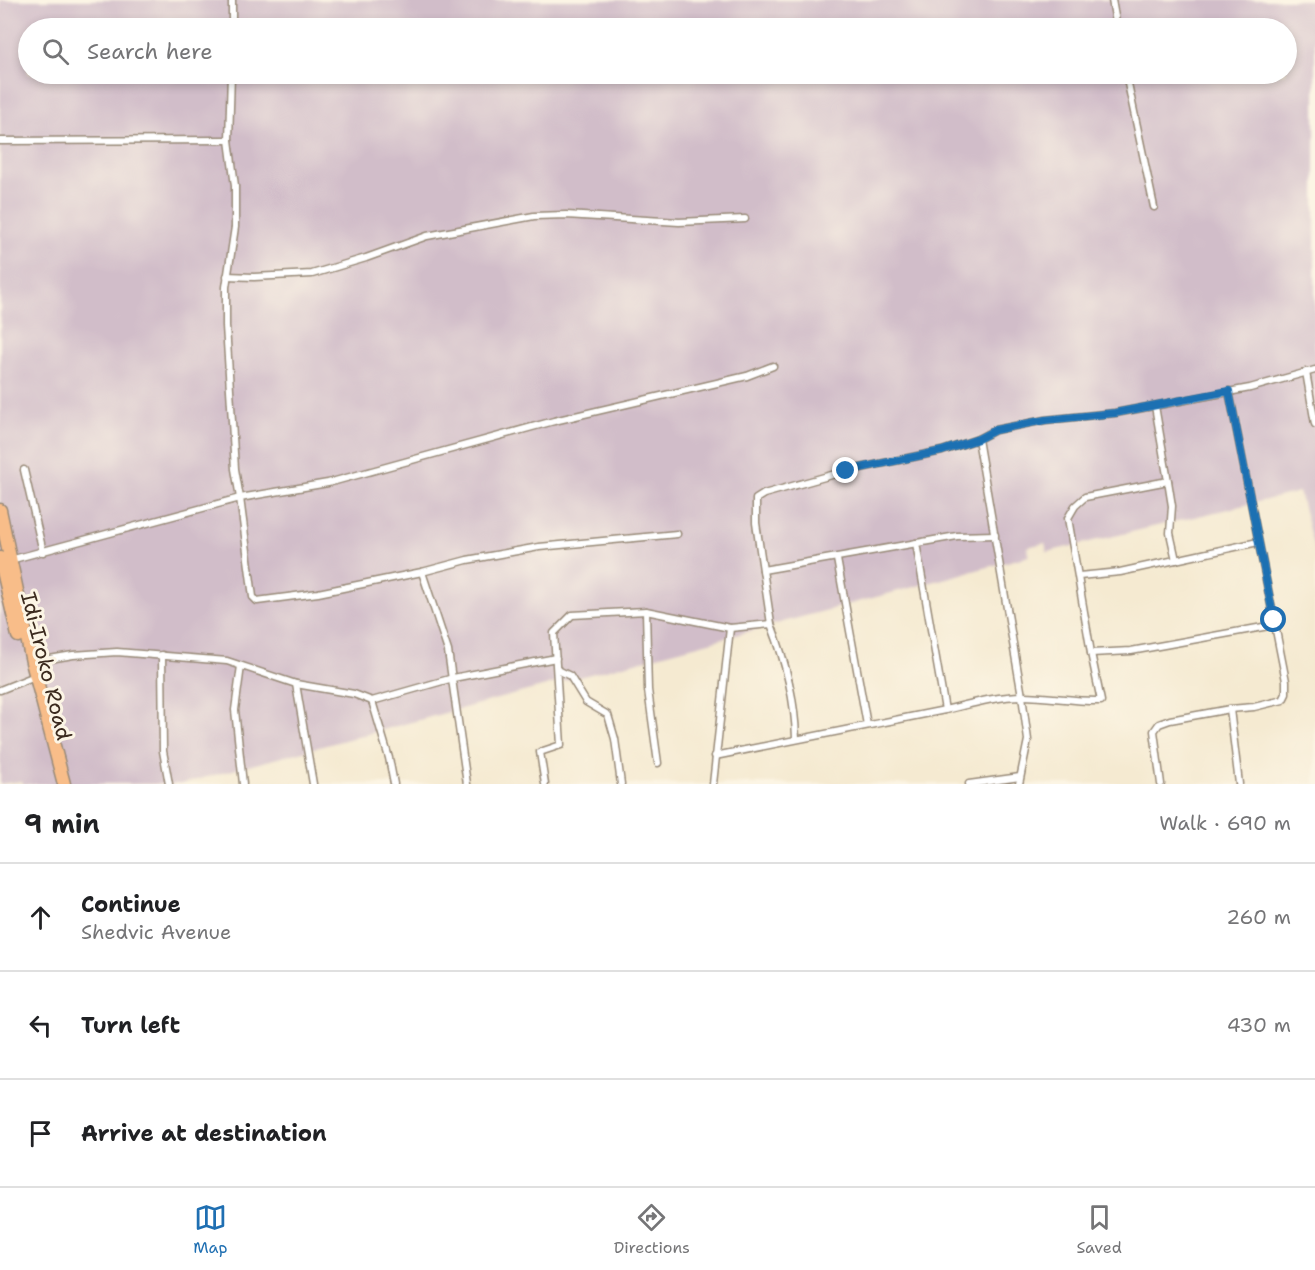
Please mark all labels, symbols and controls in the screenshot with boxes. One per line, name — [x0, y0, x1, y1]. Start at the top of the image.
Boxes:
search box — [18, 18, 1297, 84]
icon: search — [39, 35, 72, 68]
text: Search here — [87, 37, 213, 66]
route end — [832, 457, 858, 483]
street label: Idi-Iroko Road — [14, 589, 78, 743]
route start — [1260, 606, 1286, 632]
text: 9 min — [24, 806, 100, 841]
text: Walk · 690 m — [1159, 810, 1291, 836]
text: Continue — [81, 890, 181, 919]
icon: ahead — [24, 901, 57, 934]
text: 260 m — [1226, 904, 1291, 930]
text: Shedvic Avenue — [81, 919, 231, 945]
icon: left — [24, 1009, 57, 1042]
text: Turn left — [81, 1011, 180, 1040]
text: 430 m — [1227, 1012, 1291, 1038]
icon: arrive — [24, 1117, 57, 1150]
text: Arrive at destination — [81, 1119, 327, 1148]
tab: Map — [193, 1201, 227, 1258]
tab: Directions — [614, 1201, 690, 1258]
tab: Saved — [1076, 1201, 1122, 1258]

